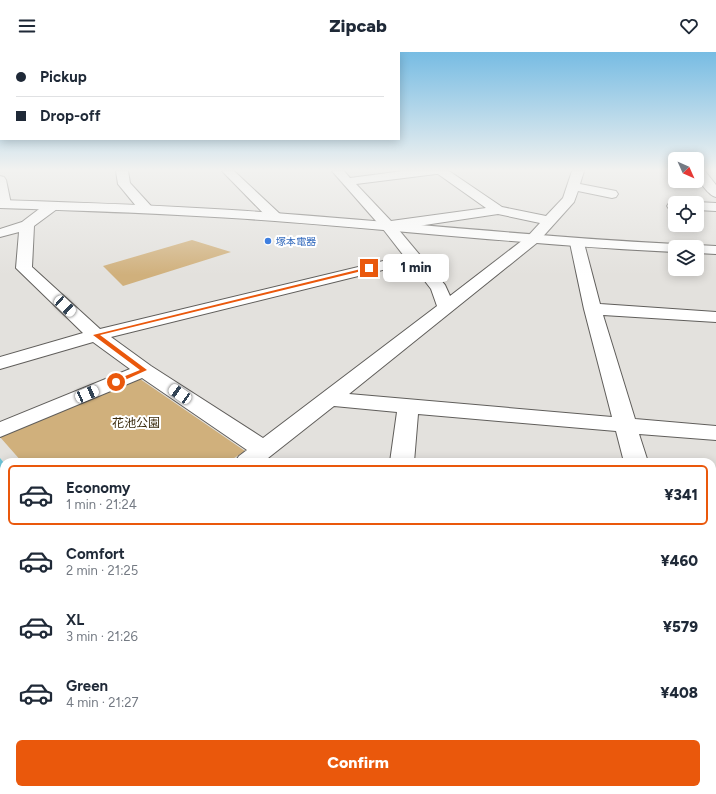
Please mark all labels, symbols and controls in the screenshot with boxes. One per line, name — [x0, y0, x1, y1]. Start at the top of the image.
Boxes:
icon: menu — [16, 15, 38, 37]
text: Zipcab — [329, 15, 387, 37]
icon: heart — [678, 15, 700, 37]
text: Pickup — [40, 68, 87, 86]
text: Drop-off — [40, 107, 101, 125]
north arrow — [668, 152, 704, 188]
map controls — [668, 152, 704, 276]
button: locate — [668, 196, 704, 232]
place label: 塚本電器 — [276, 235, 316, 248]
marker: 塚本電器 — [263, 236, 273, 246]
button: layers — [668, 240, 704, 276]
callout: 1 min — [383, 254, 449, 282]
route end — [360, 259, 378, 277]
text: 1 min — [400, 260, 432, 275]
car — [52, 293, 78, 319]
route start — [107, 373, 125, 391]
car — [167, 382, 193, 406]
car — [74, 384, 100, 404]
park label: 花池公園 — [112, 416, 160, 430]
icon: car — [18, 477, 54, 513]
text: Economy — [66, 479, 131, 497]
text: ¥341 — [664, 486, 698, 504]
text: 1 min · 21:24 — [66, 497, 137, 512]
icon: car — [18, 543, 54, 579]
text: Comfort — [66, 545, 125, 563]
text: ¥460 — [661, 552, 698, 570]
text: 2 min · 21:25 — [66, 563, 138, 578]
icon: car — [18, 609, 54, 645]
text: XL — [66, 611, 84, 629]
text: ¥579 — [663, 618, 698, 636]
text: 3 min · 21:26 — [66, 629, 138, 644]
icon: car — [18, 675, 54, 711]
text: Green — [66, 677, 108, 695]
text: ¥408 — [660, 684, 698, 702]
text: 4 min · 21:27 — [66, 695, 139, 710]
button: Confirm — [16, 740, 700, 786]

